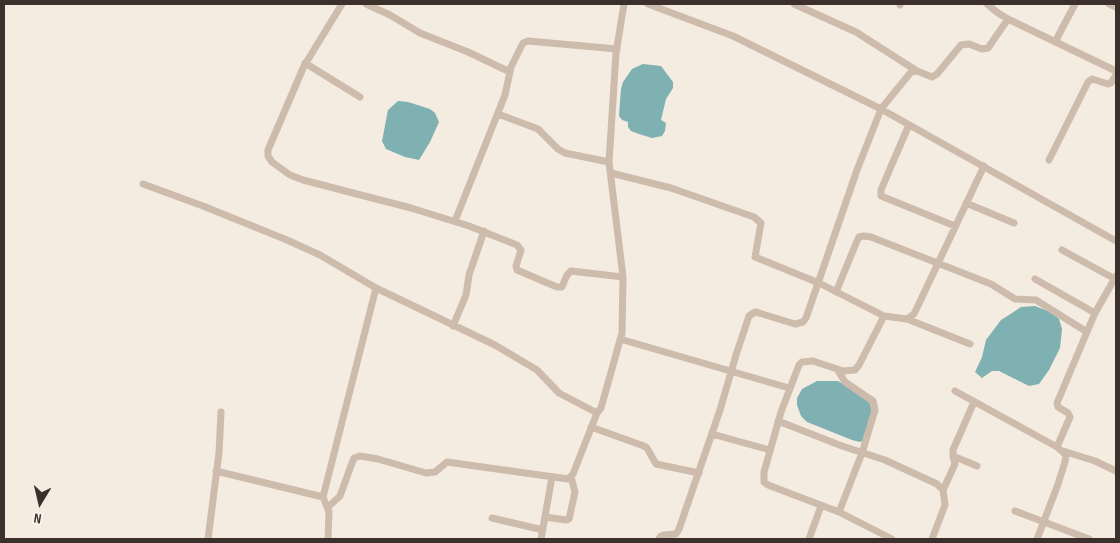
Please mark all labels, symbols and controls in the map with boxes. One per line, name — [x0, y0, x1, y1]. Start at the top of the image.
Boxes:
north arrow — [15, 478, 65, 528]
text: N — [33, 509, 43, 527]

